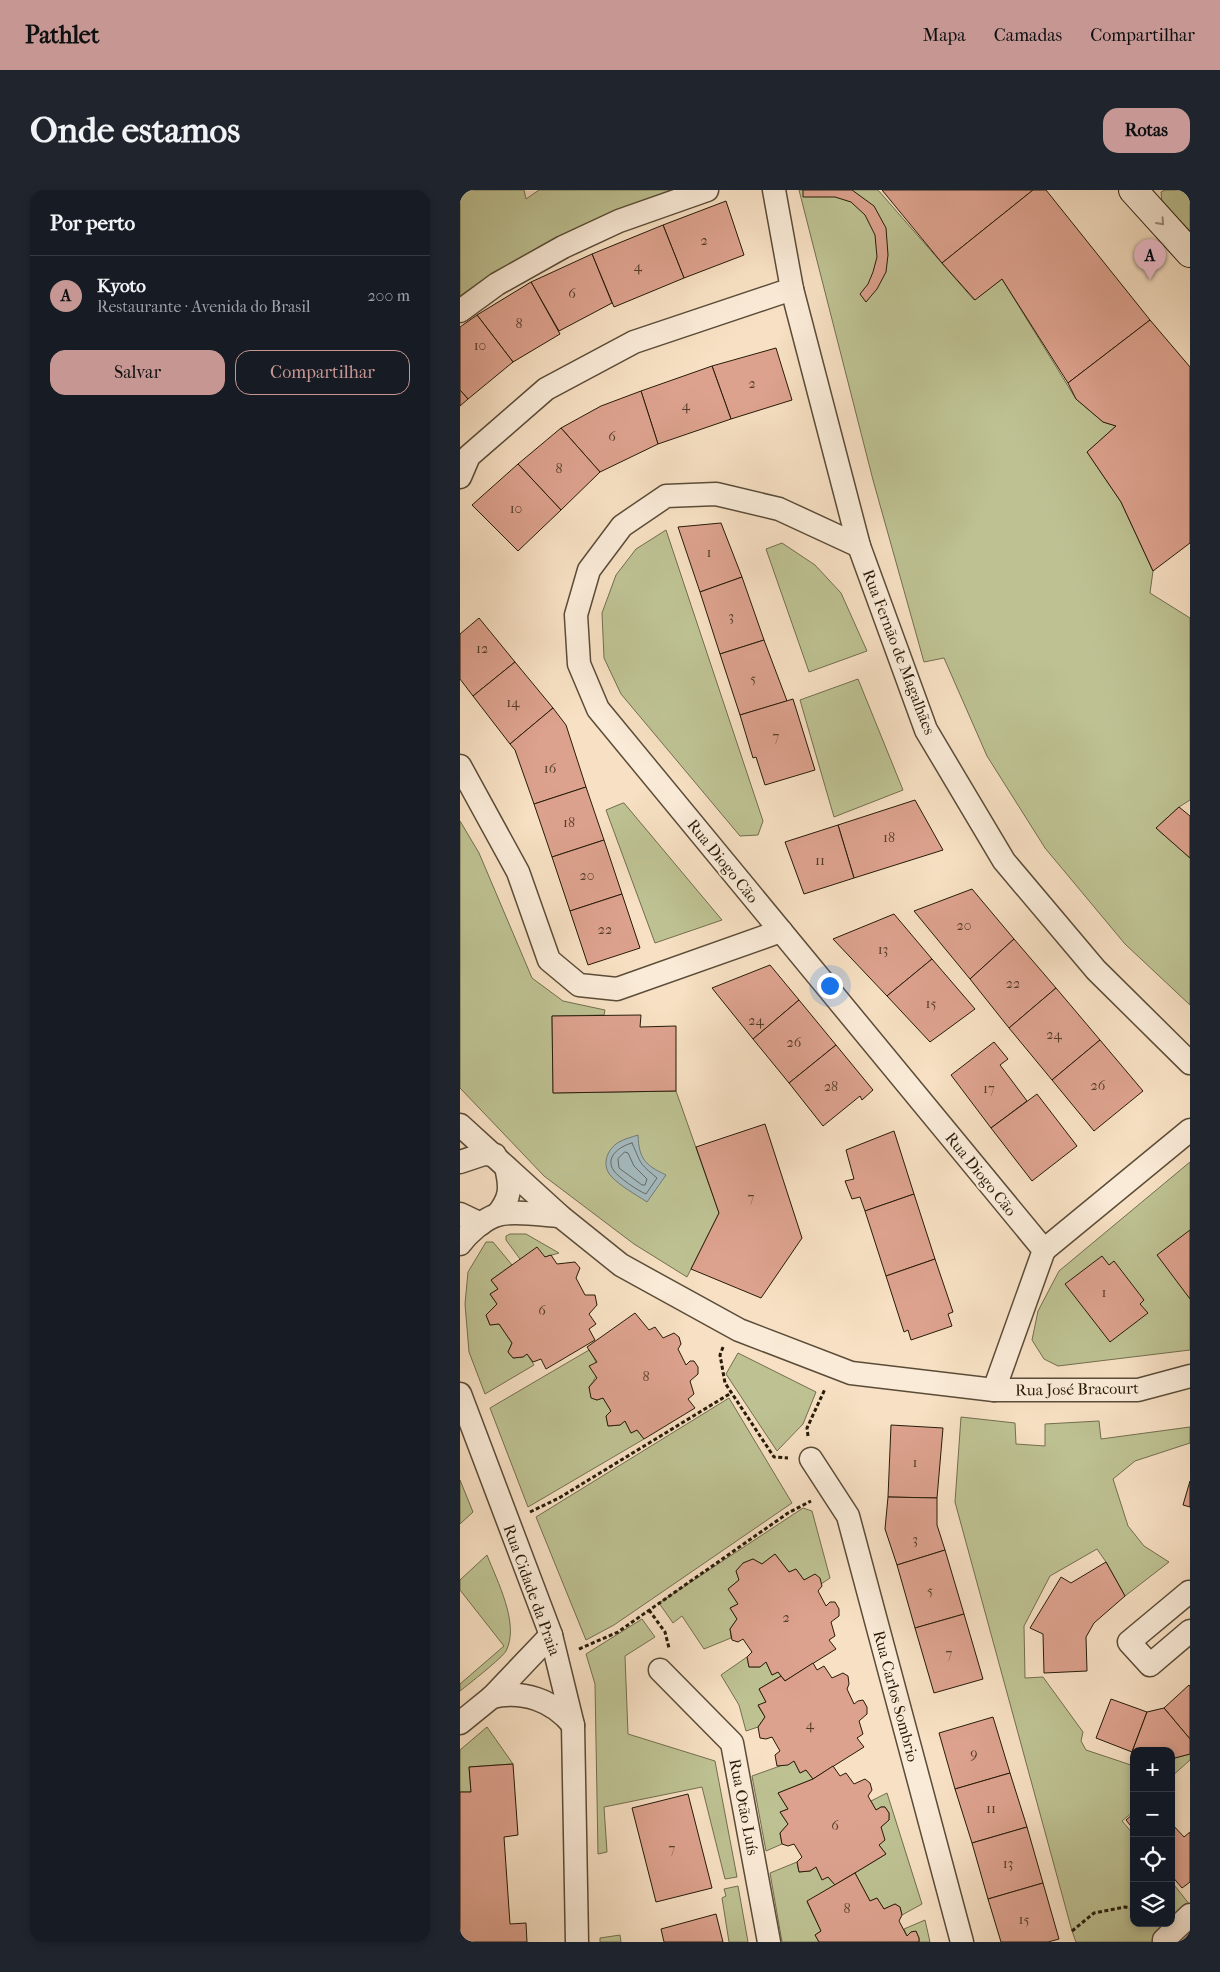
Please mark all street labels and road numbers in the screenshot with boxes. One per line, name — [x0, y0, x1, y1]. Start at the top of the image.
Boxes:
street label: Rua Fernão de Magalhães — [859, 567, 939, 737]
street label: Rua Diogo Cão — [683, 815, 763, 907]
street label: Rua Diogo Cão — [941, 1128, 1021, 1220]
street label: Rua José Bracourt — [1015, 1378, 1139, 1400]
street label: Rua Cidade da Praia — [499, 1522, 565, 1659]
street label: Rua Carlos Sombrio — [869, 1628, 923, 1764]
street label: Rua Otão Luís — [725, 1757, 763, 1857]

